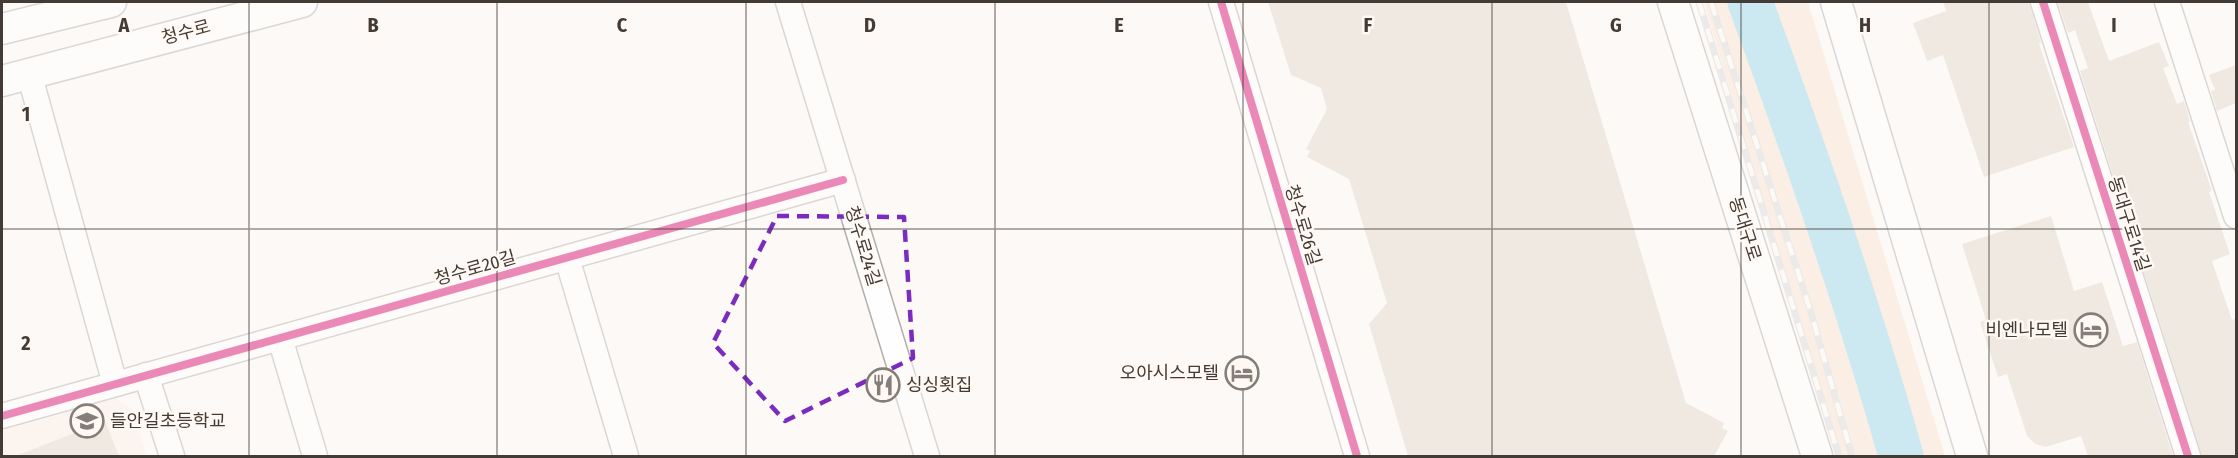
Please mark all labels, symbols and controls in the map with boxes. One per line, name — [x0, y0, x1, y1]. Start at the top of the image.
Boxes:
text: A — [118, 13, 131, 37]
text: B — [367, 13, 379, 37]
text: C — [617, 13, 628, 37]
text: D — [864, 13, 876, 37]
text: E — [1114, 13, 1124, 37]
text: F — [1364, 13, 1373, 37]
text: G — [1610, 13, 1622, 37]
text: H — [1859, 13, 1871, 37]
text: I — [2111, 13, 2117, 37]
street label: 청수로 — [159, 15, 213, 49]
text: 1 — [22, 102, 30, 126]
street label: 동대구로14길 — [2103, 174, 2155, 274]
street label: 청수로26길 — [1280, 182, 1326, 268]
street label: 동대구로 — [1724, 194, 1766, 264]
street label: 청수로24길 — [840, 203, 886, 289]
street label: 청수로20길 — [432, 246, 518, 290]
hotel icon: 비엔나모텔 — [2073, 312, 2109, 348]
place label: 비엔나모텔 — [1985, 319, 2068, 341]
text: 2 — [20, 331, 31, 355]
hotel icon: 오아시스모텔 — [1224, 355, 1260, 391]
place label: 오아시스모텔 — [1120, 362, 1219, 384]
restaurant icon: 싱싱횟집 — [865, 367, 901, 403]
place label: 싱싱횟집 — [906, 374, 972, 396]
school or university icon: 들안길초등학교 — [69, 403, 105, 439]
place label: 들안길초등학교 — [110, 410, 226, 432]

